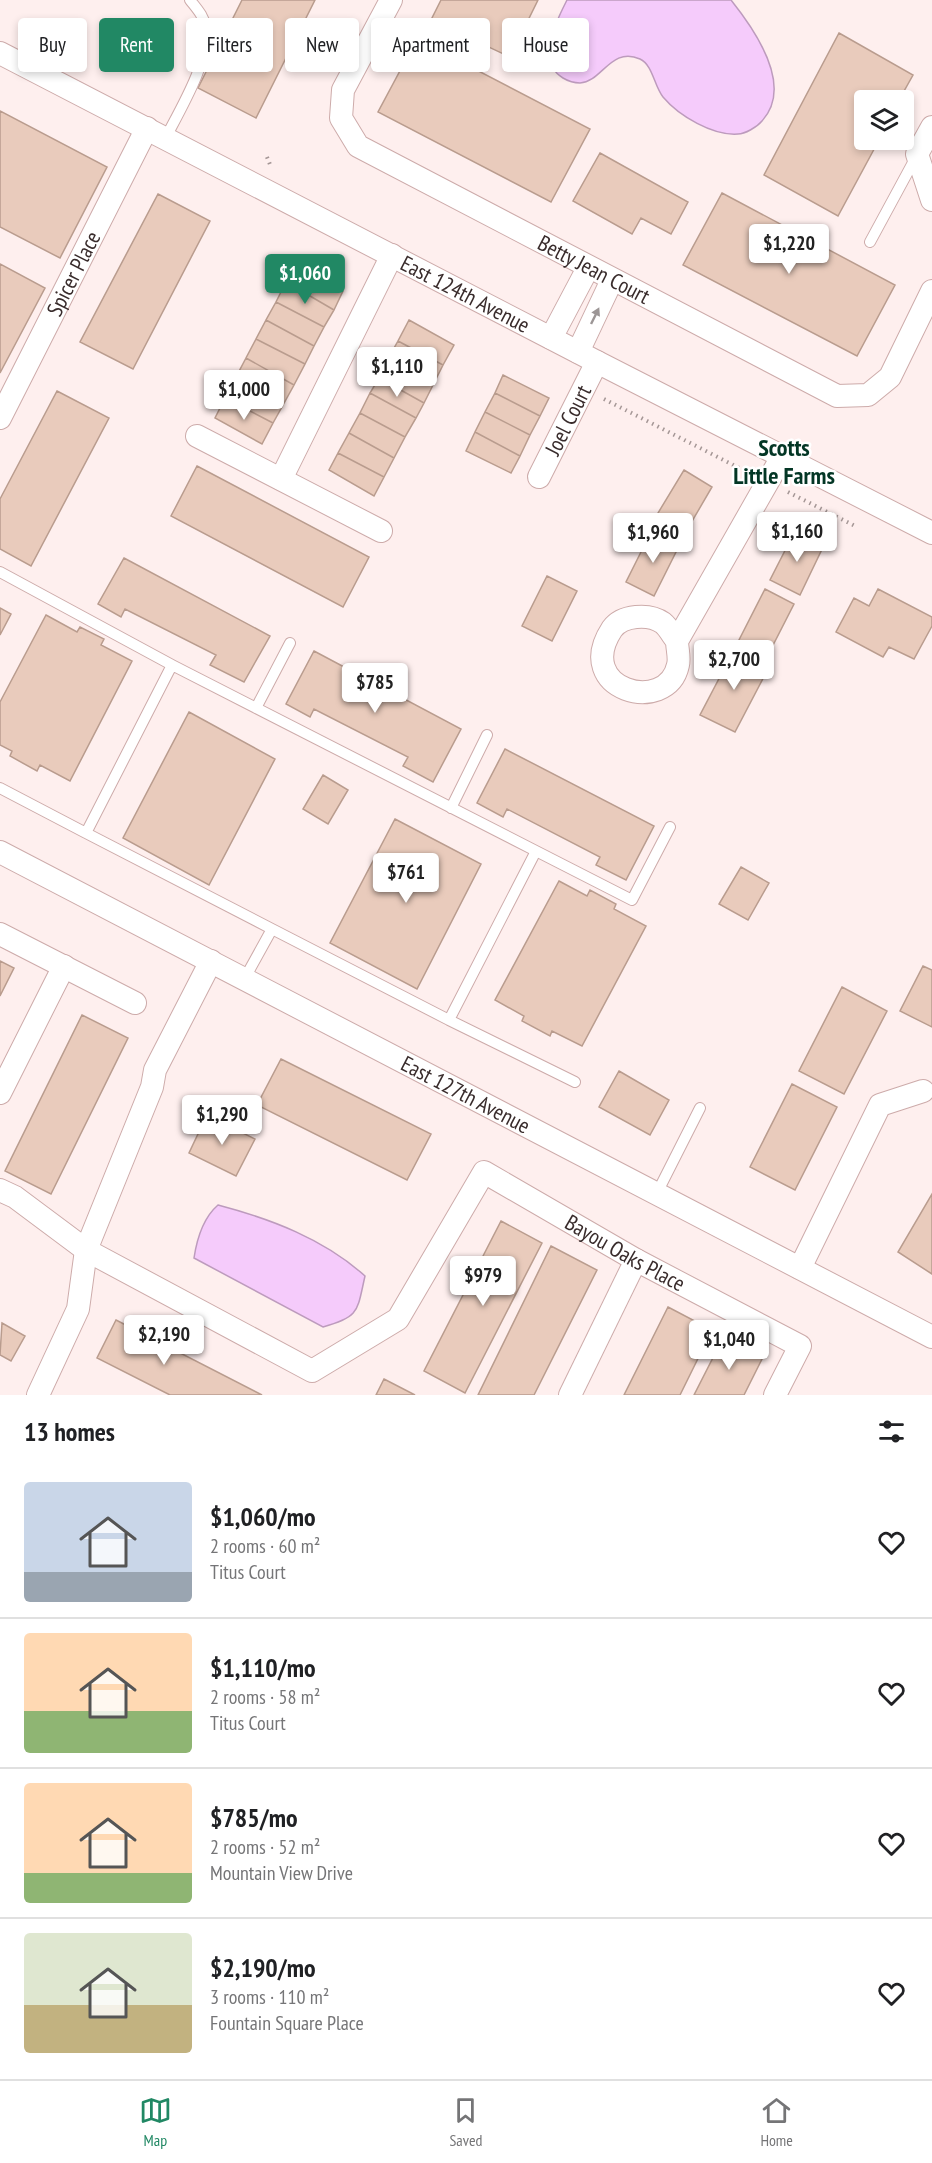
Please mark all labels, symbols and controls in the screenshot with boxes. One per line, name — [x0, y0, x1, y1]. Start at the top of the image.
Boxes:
chip: Buy — [18, 18, 87, 72]
chip: Rent — [99, 18, 174, 72]
chip: Filters — [186, 18, 273, 72]
chip: New — [285, 18, 359, 72]
chip: Apartment — [371, 18, 490, 72]
chip: House — [502, 18, 589, 72]
map controls — [854, 90, 914, 150]
button: layers — [854, 90, 914, 150]
pin: $1,220 — [740, 224, 838, 275]
street label: Spicer Place — [40, 226, 106, 321]
street label: Betty Jean Court — [533, 228, 655, 310]
text: $1,220 — [763, 230, 815, 256]
street label: East 124th Avenue — [396, 249, 535, 339]
pin: $1,060 — [256, 254, 354, 305]
text: $1,060 — [279, 260, 331, 286]
one-way arrow — [590, 308, 599, 325]
pin: $1,110 — [348, 347, 446, 398]
text: $1,110 — [371, 353, 423, 379]
pin: $1,000 — [195, 370, 293, 421]
text: $1,000 — [218, 376, 270, 402]
street label: Joel Court — [538, 380, 597, 460]
district label: Scotts Little Farms — [733, 432, 835, 491]
pin: $1,160 — [748, 512, 846, 563]
pin: $1,960 — [604, 513, 702, 564]
text: $1,160 — [771, 518, 823, 544]
text: $1,960 — [627, 519, 679, 545]
pin: $2,700 — [685, 640, 783, 691]
text: $2,700 — [708, 646, 760, 672]
pin: $785 — [339, 663, 411, 714]
text: $785 — [356, 669, 394, 695]
pin: $761 — [370, 853, 442, 904]
text: $761 — [387, 859, 425, 885]
street label: East 127th Avenue — [396, 1049, 535, 1139]
pin: $1,290 — [173, 1095, 271, 1146]
text: $1,290 — [196, 1101, 248, 1127]
street label: Bayou Oaks Place — [560, 1208, 690, 1297]
pin: $979 — [447, 1256, 519, 1307]
text: $979 — [464, 1262, 502, 1288]
pin: $2,190 — [115, 1315, 213, 1366]
pin: $1,040 — [680, 1320, 778, 1371]
text: $2,190 — [138, 1321, 190, 1347]
text: $1,040 — [703, 1326, 755, 1352]
text: 13 homes — [24, 1415, 115, 1448]
icon: filters — [875, 1415, 908, 1448]
text: $1,060/mo — [210, 1500, 316, 1533]
icon: home — [72, 1506, 144, 1578]
icon: heart — [875, 1526, 908, 1559]
text: 2 rooms · 60 m² — [210, 1533, 320, 1559]
text: Titus Court — [210, 1559, 286, 1585]
text: $1,110/mo — [210, 1651, 316, 1684]
icon: home — [72, 1657, 144, 1729]
icon: heart — [875, 1677, 908, 1710]
text: 2 rooms · 58 m² — [210, 1684, 320, 1710]
text: Titus Court — [210, 1710, 286, 1736]
text: $785/mo — [210, 1801, 298, 1834]
icon: home — [72, 1807, 144, 1879]
icon: heart — [875, 1827, 908, 1860]
text: 2 rooms · 52 m² — [210, 1834, 320, 1860]
text: Mountain View Drive — [210, 1860, 353, 1886]
text: $2,190/mo — [210, 1951, 316, 1984]
icon: home — [72, 1957, 144, 2029]
icon: heart — [875, 1977, 908, 2010]
text: 3 rooms · 110 m² — [210, 1984, 329, 2010]
text: Fountain Square Place — [210, 2010, 364, 2036]
tab: Map — [139, 2094, 172, 2150]
tab: Saved — [449, 2094, 482, 2150]
tab: Home — [760, 2094, 793, 2150]

